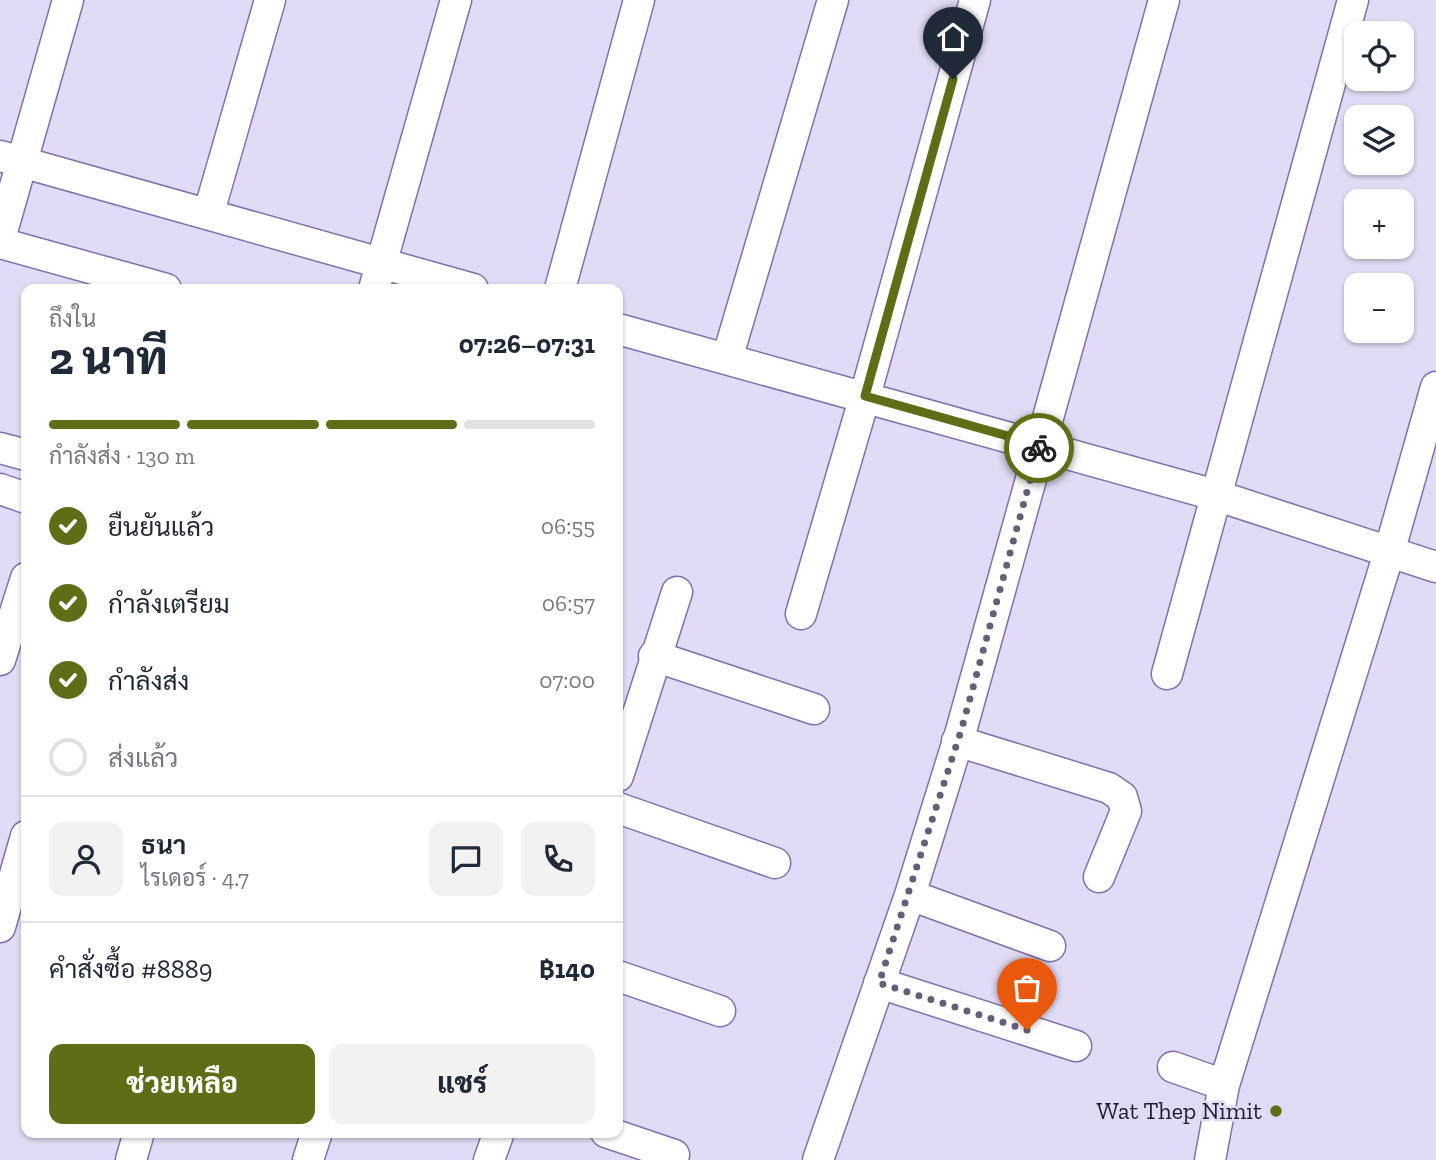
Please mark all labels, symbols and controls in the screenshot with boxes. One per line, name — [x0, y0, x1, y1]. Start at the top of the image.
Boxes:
pin — [923, 7, 983, 79]
icon: home — [934, 18, 972, 56]
map controls — [1344, 21, 1414, 343]
button: locate — [1344, 21, 1414, 91]
button: layers — [1344, 105, 1414, 175]
button: + — [1344, 189, 1414, 259]
button: − — [1344, 273, 1414, 343]
text: ถึงใน — [49, 305, 96, 333]
text: 07:26–07:31 — [459, 328, 595, 360]
text: 2 นาที — [49, 331, 168, 386]
courier — [1004, 413, 1074, 483]
icon: bike — [1020, 429, 1058, 467]
text: กำลังส่ง · 130 m — [49, 442, 195, 470]
icon: check — [49, 507, 87, 545]
text: ยืนยันแล้ว — [108, 511, 214, 543]
text: 06:55 — [541, 512, 595, 540]
icon: check — [49, 584, 87, 622]
text: กำลังเตรียม — [108, 588, 230, 620]
text: 06:57 — [542, 589, 595, 617]
icon: check — [49, 661, 87, 699]
text: กำลังส่ง — [108, 665, 189, 697]
text: 07:00 — [539, 666, 595, 694]
text: ส่งแล้ว — [108, 742, 178, 774]
button: person — [49, 822, 123, 896]
button: chat — [429, 822, 503, 896]
button: phone — [521, 822, 595, 896]
text: ธนา — [141, 829, 186, 861]
text: ไรเดอร์ · 4.7 — [141, 864, 249, 892]
text: คำสั่งซื้อ #8889 — [49, 953, 213, 985]
text: ฿140 — [539, 953, 595, 985]
pin — [997, 958, 1057, 1030]
icon: bag — [1008, 969, 1046, 1007]
button: ช่วยเหลือ — [49, 1044, 315, 1124]
button: แชร์ — [329, 1044, 595, 1124]
place label: Wat Thep Nimit — [1097, 1096, 1262, 1125]
marker: Wat Thep Nimit — [1268, 1103, 1284, 1119]

